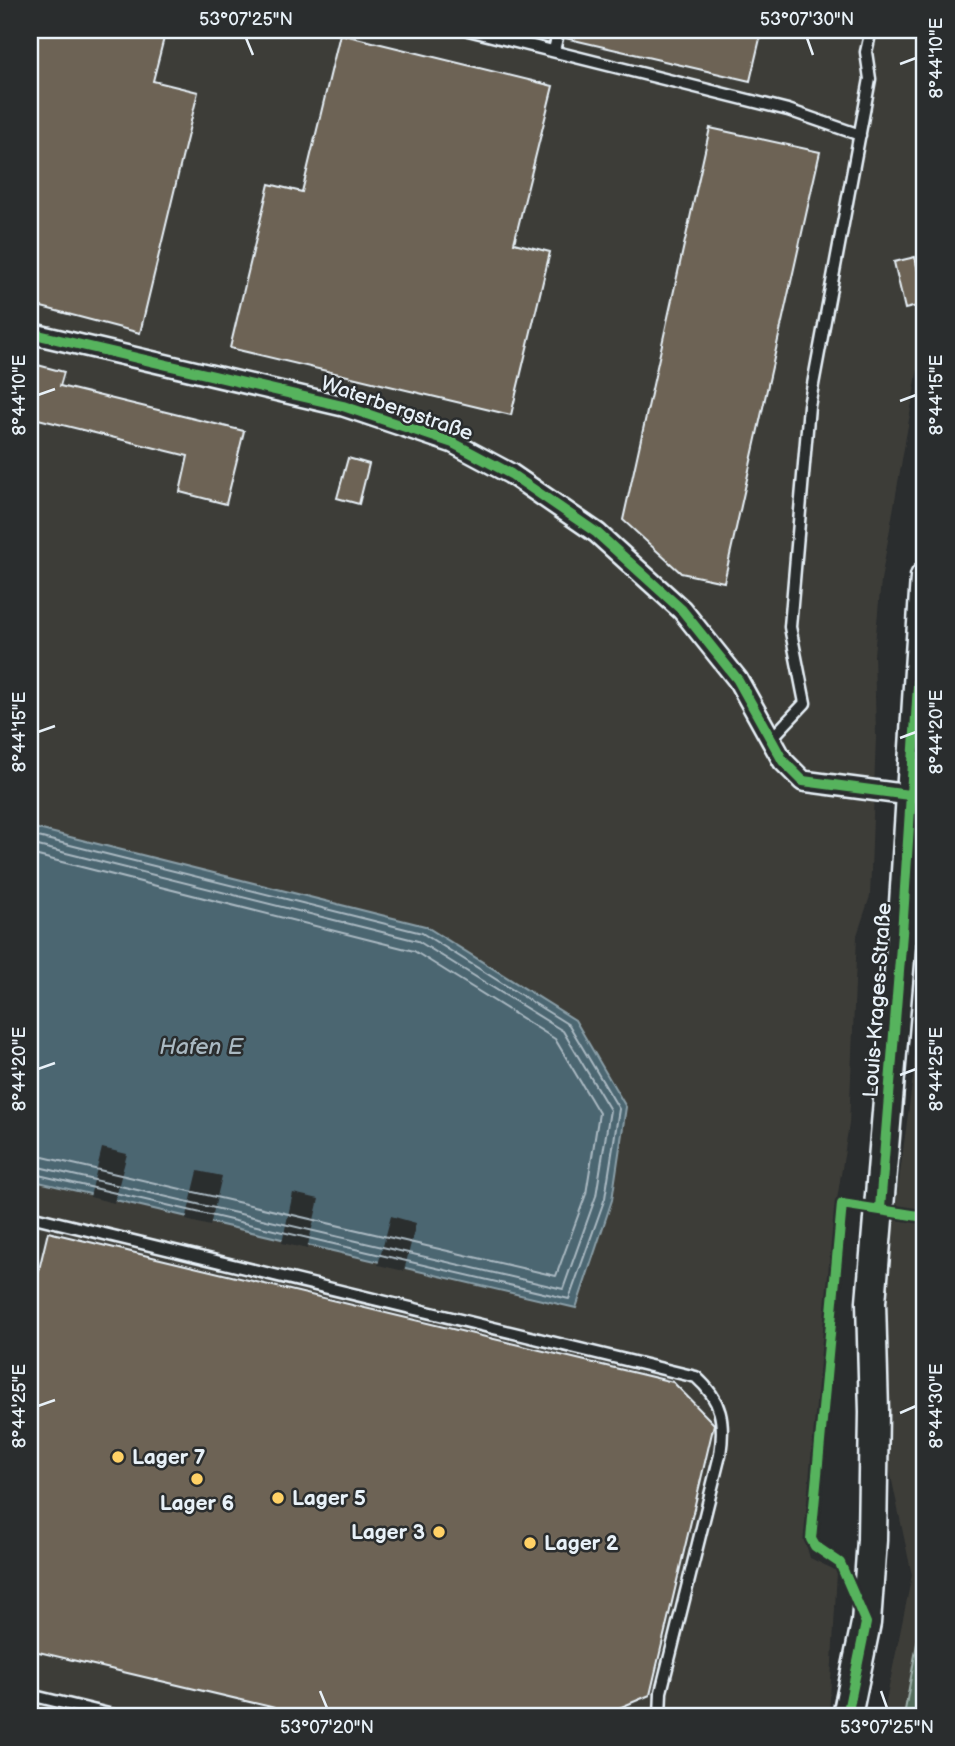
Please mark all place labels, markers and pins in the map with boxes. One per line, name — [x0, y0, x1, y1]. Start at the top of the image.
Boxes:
place label: Lager 7 — [132, 1445, 206, 1470]
marker: Lager 7 — [110, 1449, 126, 1465]
marker: Lager 6 — [189, 1471, 205, 1487]
place label: Lager 5 — [292, 1486, 366, 1511]
marker: Lager 5 — [270, 1490, 286, 1506]
place label: Lager 6 — [160, 1491, 234, 1516]
place label: Lager 3 — [351, 1520, 425, 1545]
marker: Lager 3 — [431, 1524, 447, 1540]
place label: Lager 2 — [544, 1531, 619, 1556]
marker: Lager 2 — [522, 1535, 538, 1551]

